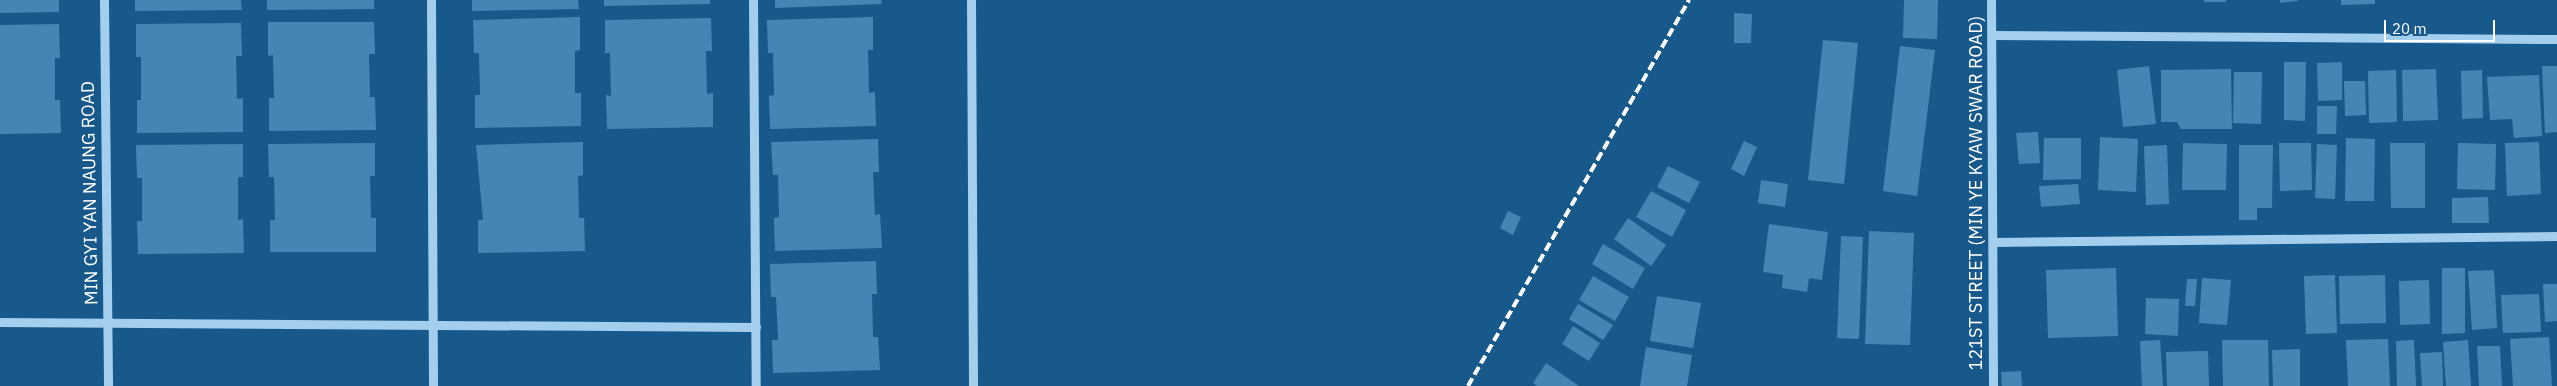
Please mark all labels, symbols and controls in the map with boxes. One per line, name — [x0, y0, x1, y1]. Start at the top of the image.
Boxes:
scale bar — [2387, 10, 2498, 42]
street label: 121ST STREET (MIN YE KYAW SWAR ROAD) — [1965, 16, 1987, 370]
text: 20 m — [2392, 19, 2427, 38]
street label: MIN GYI YAN NAUNG ROAD — [77, 81, 103, 305]

